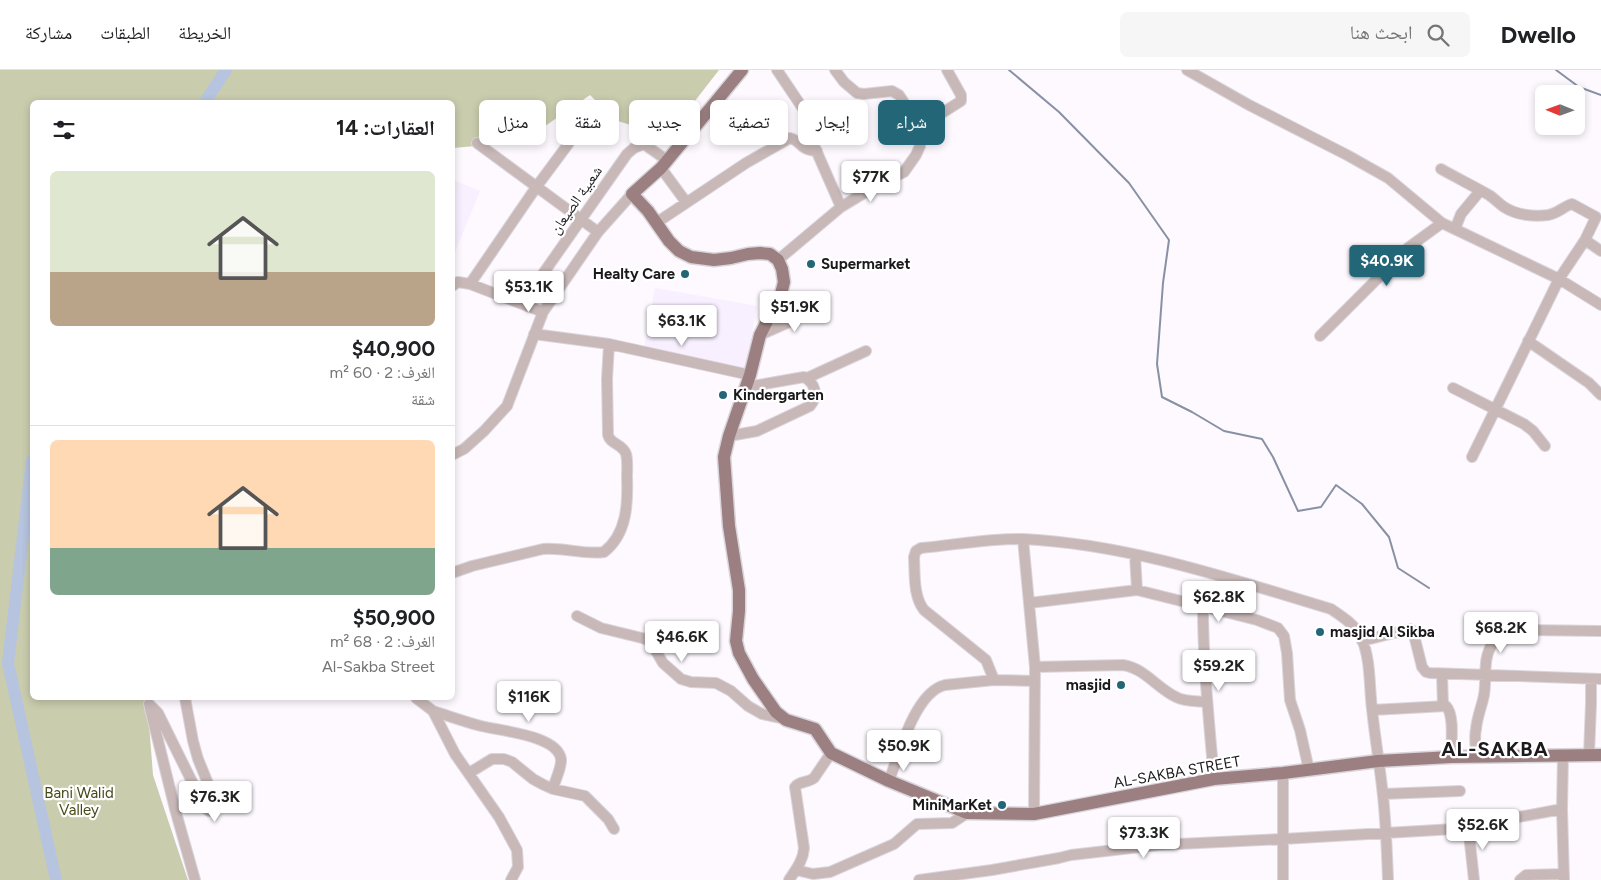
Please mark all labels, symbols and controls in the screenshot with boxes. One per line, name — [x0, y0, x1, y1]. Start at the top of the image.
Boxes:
search box — [1120, 12, 1470, 57]
text: Dwello — [1500, 20, 1576, 49]
text: ابحث هنا — [1350, 21, 1412, 44]
icon: search — [1424, 21, 1452, 49]
text: مشاركة — [25, 22, 72, 44]
text: الطبقات — [100, 22, 150, 44]
text: الخريطة — [178, 22, 231, 44]
north arrow — [1535, 85, 1585, 135]
map controls — [1535, 85, 1585, 135]
chip: منزل — [479, 100, 546, 145]
chip: شقة — [556, 100, 619, 145]
chip: جديد — [629, 100, 700, 145]
chip: تصفية — [710, 100, 788, 145]
chip: إيجار — [798, 100, 868, 145]
chip: شراء — [878, 100, 945, 145]
text: العقارات: 14 — [336, 115, 435, 140]
icon: filters — [50, 116, 78, 144]
pin: $77K — [841, 160, 901, 203]
street label: شعبية الصيعان — [546, 162, 607, 238]
text: $77K — [852, 167, 890, 186]
icon: home — [198, 203, 288, 293]
pin: $40.9K — [1346, 244, 1428, 287]
text: $40.9K — [1360, 251, 1414, 270]
place label: Supermarket — [821, 255, 910, 273]
marker: Supermarket — [805, 258, 817, 270]
place label: Healty Care — [593, 265, 676, 283]
marker: Healty Care — [679, 268, 691, 280]
pin: $53.1K — [488, 270, 570, 313]
text: $53.1K — [505, 277, 553, 296]
pin: $51.9K — [754, 290, 836, 333]
text: $51.9K — [771, 297, 819, 316]
pin: $63.1K — [641, 304, 723, 347]
text: $63.1K — [658, 311, 706, 330]
text: $40,900 — [352, 336, 435, 361]
text: الغرف: 2 · 60 m² — [330, 363, 435, 382]
place label: Kindergarten — [733, 386, 824, 404]
marker: Kindergarten — [717, 389, 729, 401]
text: شقة — [411, 390, 435, 409]
icon: home — [198, 473, 288, 563]
pin: $62.8K — [1178, 580, 1260, 623]
text: $62.8K — [1193, 587, 1245, 606]
text: $50,900 — [353, 605, 435, 630]
pin: $68.2K — [1460, 612, 1542, 654]
text: $68.2K — [1475, 618, 1527, 637]
pin: $46.6K — [641, 620, 723, 663]
place label: masjid Al Sikba — [1330, 623, 1435, 641]
marker: masjid Al Sikba — [1314, 626, 1326, 638]
text: $46.6K — [656, 627, 708, 646]
text: الغرف: 2 · 68 m² — [330, 632, 435, 651]
pin: $59.2K — [1178, 650, 1260, 692]
text: $59.2K — [1193, 656, 1245, 675]
text: Al-Sakba Street — [322, 657, 435, 676]
place label: masjid — [1066, 676, 1111, 694]
marker: masjid — [1115, 679, 1127, 691]
pin: $116K — [494, 680, 564, 723]
text: $116K — [508, 687, 550, 706]
pin: $50.9K — [863, 730, 945, 772]
text: $50.9K — [878, 736, 930, 755]
district label: AL-SAKBA — [1441, 737, 1549, 761]
street label: AL-SAKBA STREET — [1112, 752, 1243, 792]
pin: $76.3K — [174, 780, 256, 823]
park label: Bani Walid Valley — [44, 784, 114, 819]
text: $76.3K — [190, 787, 240, 806]
place label: MiniMarKet — [912, 796, 992, 814]
marker: MiniMarKet — [996, 799, 1008, 811]
pin: $52.6K — [1442, 808, 1524, 851]
text: $52.6K — [1457, 815, 1509, 834]
pin: $73.3K — [1103, 816, 1185, 859]
text: $73.3K — [1119, 823, 1169, 842]

